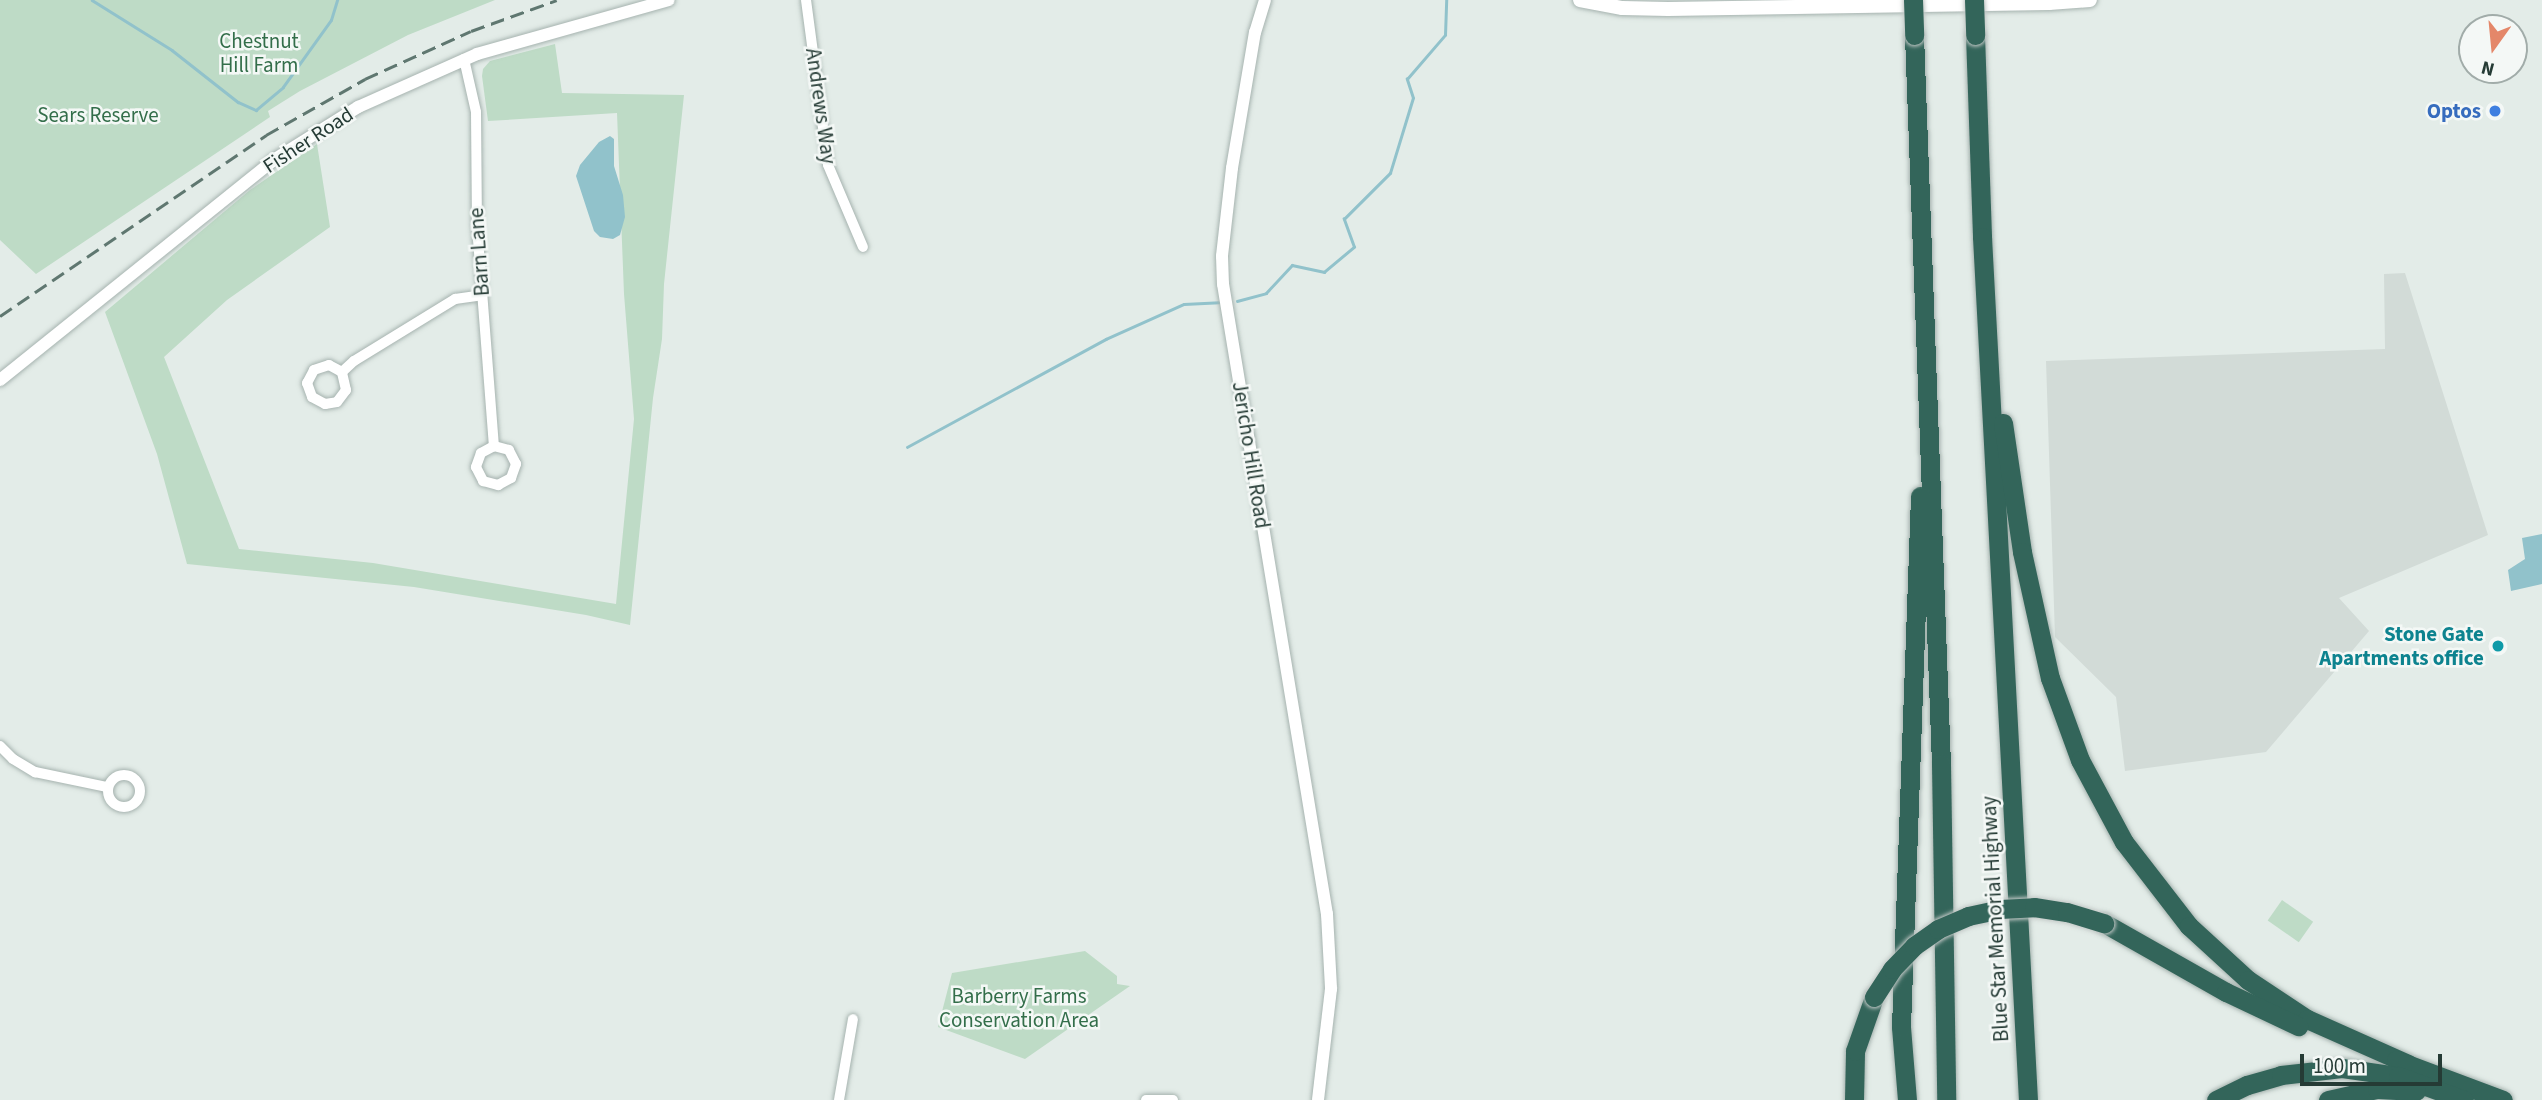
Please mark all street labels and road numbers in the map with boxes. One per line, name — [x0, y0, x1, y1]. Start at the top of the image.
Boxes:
street label: Andrews Way — [800, 46, 842, 166]
street label: Fisher Road — [258, 101, 358, 179]
street label: Barn Lane — [463, 207, 495, 297]
street label: Jericho Hill Road — [1227, 380, 1275, 530]
street label: Blue Star Memorial Highway — [1976, 795, 2014, 1043]

